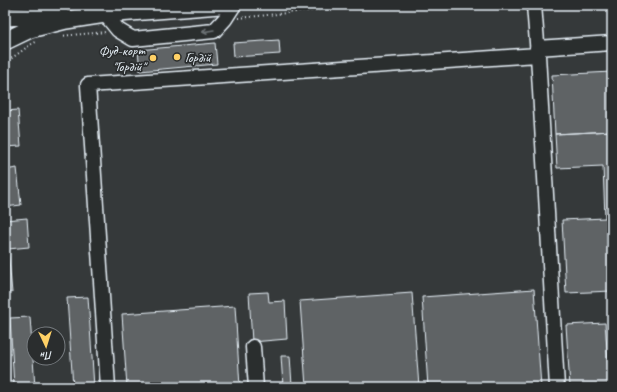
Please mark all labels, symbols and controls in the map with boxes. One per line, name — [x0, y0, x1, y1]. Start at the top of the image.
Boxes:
one-way arrow — [202, 28, 215, 36]
place label: Фуд-корт "Гордій" — [99, 42, 148, 75]
place label: Гордій — [185, 49, 212, 66]
marker: Гордій — [172, 52, 182, 62]
marker: Фуд-корт "Гордій" — [148, 53, 158, 63]
north arrow — [26, 326, 66, 366]
text: Пн — [39, 349, 53, 363]

